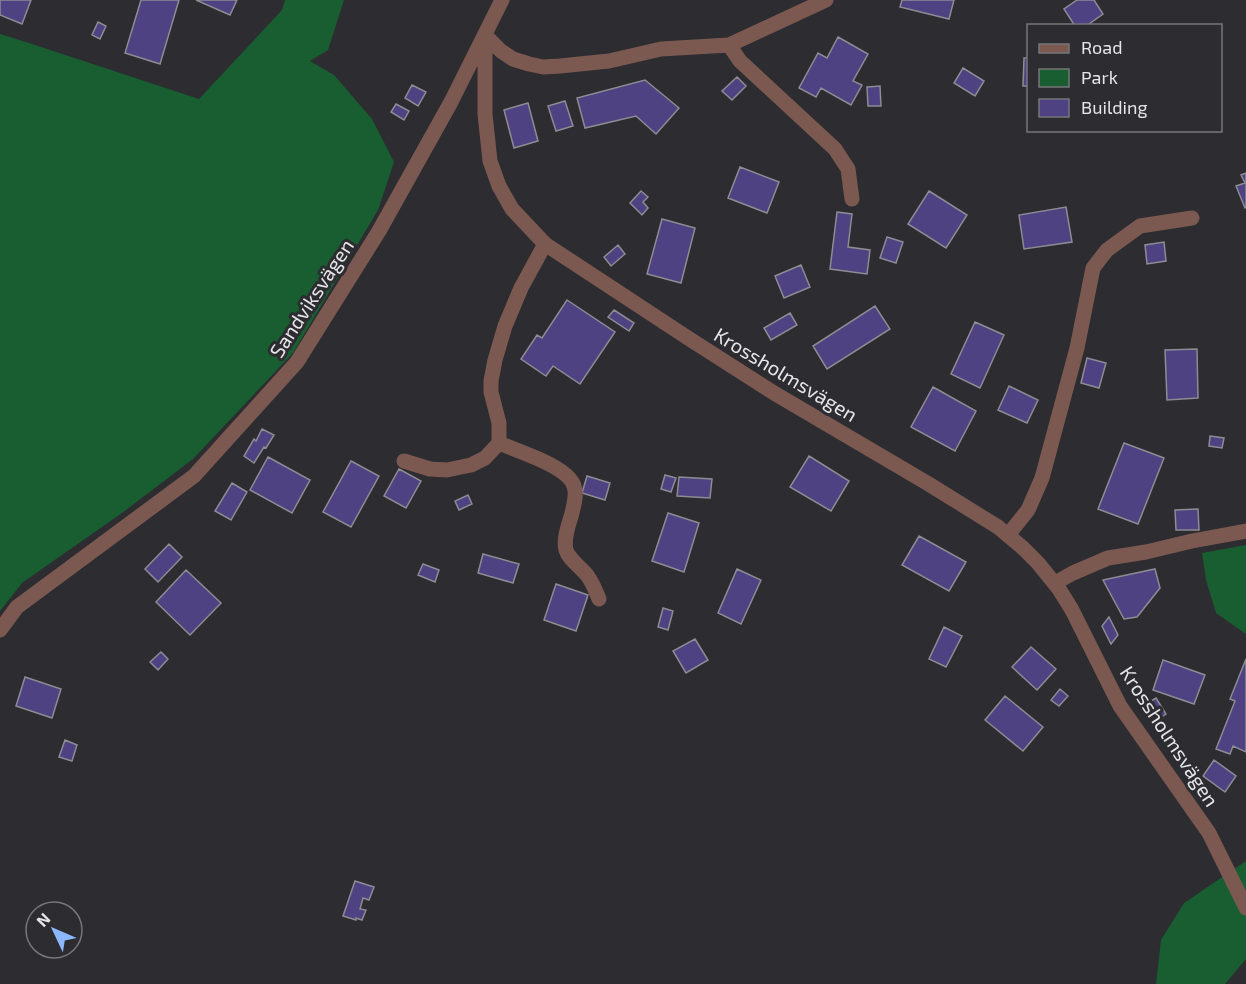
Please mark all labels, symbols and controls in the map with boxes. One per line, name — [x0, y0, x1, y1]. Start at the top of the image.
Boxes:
legend — [1027, 24, 1222, 132]
text: Road — [1081, 36, 1122, 58]
text: Park — [1081, 66, 1118, 88]
text: Building — [1081, 96, 1148, 118]
street label: Sandviksvägen — [264, 234, 358, 362]
street label: Krossholmsvägen — [710, 322, 862, 426]
street label: Krossholmsvägen — [1116, 661, 1224, 811]
north arrow — [24, 900, 84, 960]
text: N — [32, 908, 54, 930]

